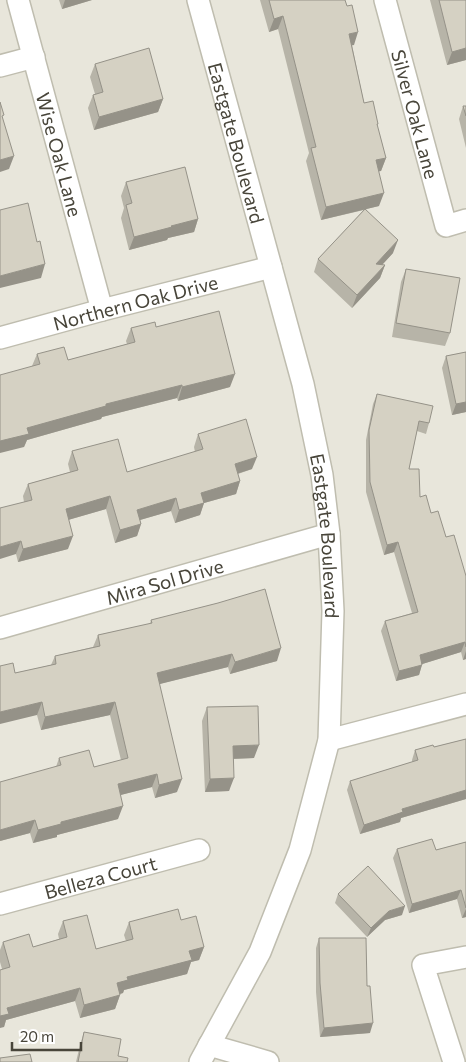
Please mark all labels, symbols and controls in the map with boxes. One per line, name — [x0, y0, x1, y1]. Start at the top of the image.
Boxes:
street label: Silver Oak Lane — [387, 47, 444, 181]
street label: Eastgate Boulevard — [204, 60, 270, 226]
street label: Wise Oak Lane — [32, 90, 88, 219]
street label: Northern Oak Drive — [50, 270, 220, 334]
street label: Eastgate Boulevard — [306, 451, 345, 619]
street label: Mira Sol Drive — [103, 553, 226, 609]
street label: Belleza Court — [42, 851, 159, 903]
scale bar — [12, 1020, 81, 1052]
text: 20 m — [20, 1027, 54, 1045]

